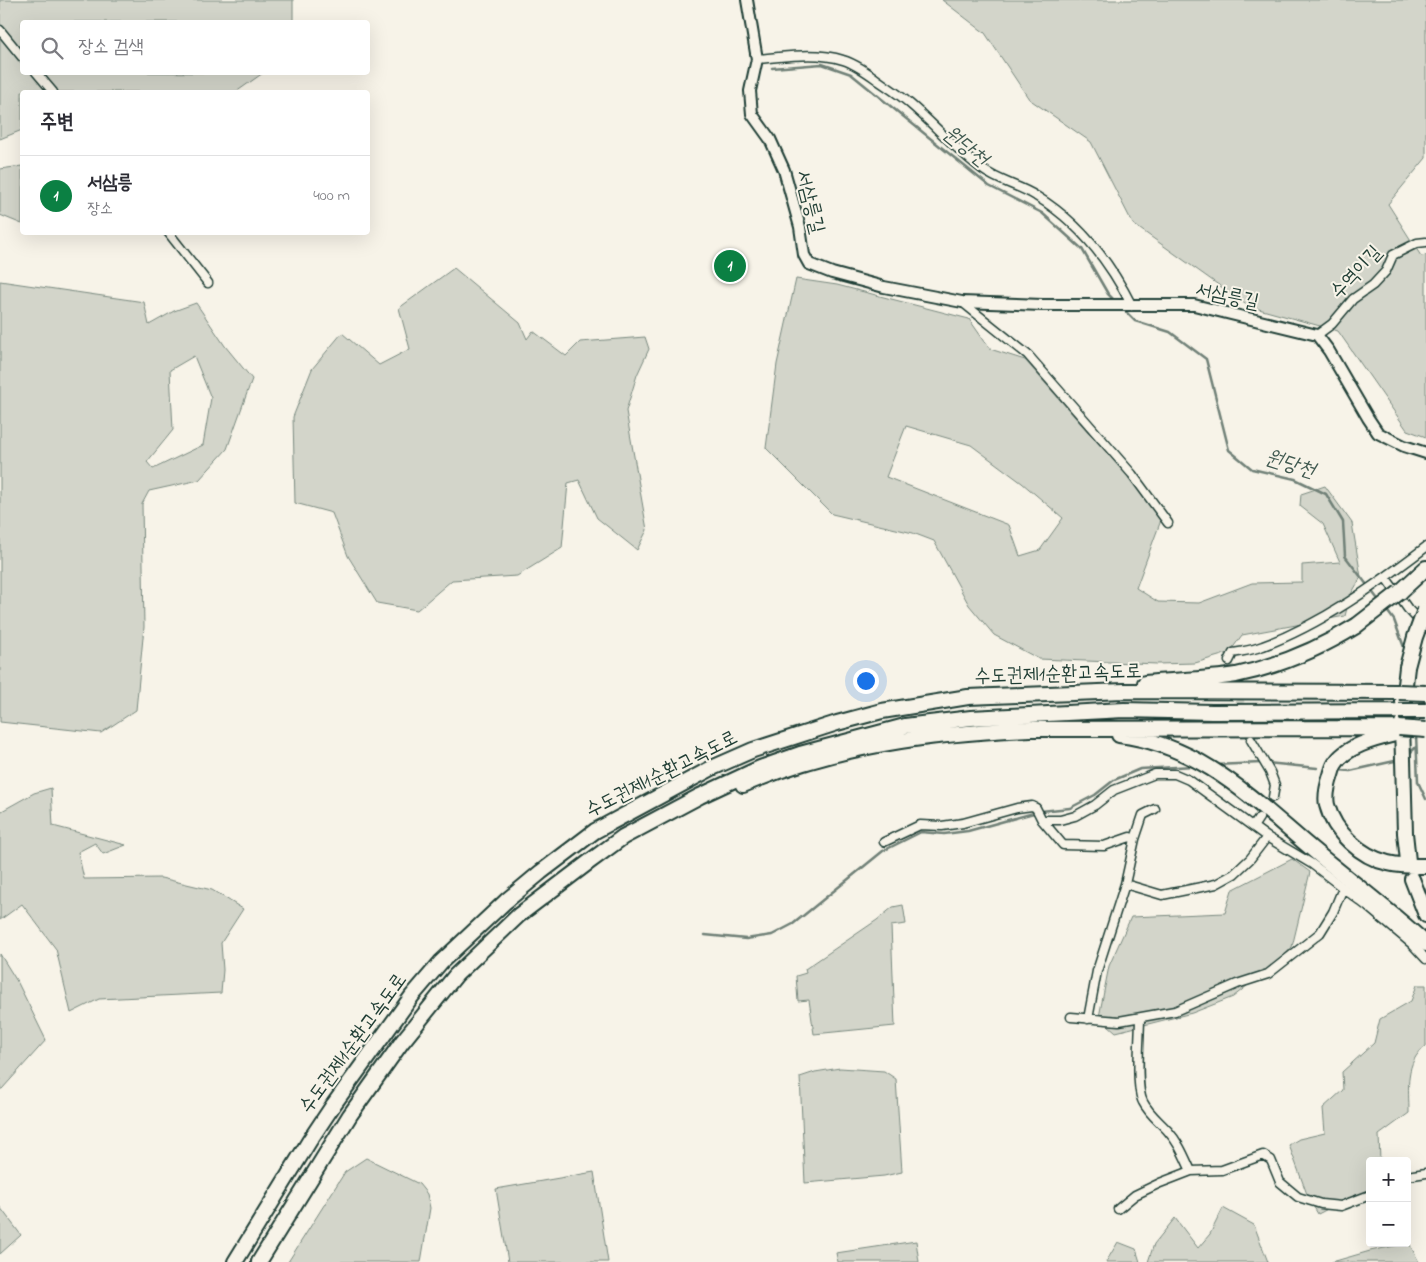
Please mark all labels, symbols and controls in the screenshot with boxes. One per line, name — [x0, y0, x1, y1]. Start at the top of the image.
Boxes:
search box — [20, 20, 370, 75]
icon: search — [38, 34, 66, 62]
text: 장소 검색 — [78, 34, 144, 61]
text: 주변 — [40, 108, 74, 138]
water label: 원당천 — [936, 119, 996, 176]
street label: 서삼릉길 — [787, 167, 831, 237]
text: 서삼릉 — [87, 170, 133, 197]
text: 1 — [53, 184, 59, 208]
text: 400 m — [313, 184, 350, 208]
text: 장소 — [87, 197, 113, 221]
street label: 수역이길 — [1324, 240, 1390, 306]
pin: 1 — [714, 247, 746, 285]
street label: 서삼릉길 — [1193, 276, 1261, 318]
water label: 원당천 — [1261, 443, 1321, 487]
street label: 수도권제1순환고속도로 — [974, 658, 1142, 692]
your location — [853, 668, 879, 694]
street label: 수도권제1순환고속도로 — [581, 724, 743, 826]
street label: 수도권제1순환고속도로 — [293, 968, 415, 1120]
map controls — [1366, 1157, 1411, 1247]
button: + — [1366, 1157, 1411, 1202]
button: − — [1366, 1202, 1411, 1247]

